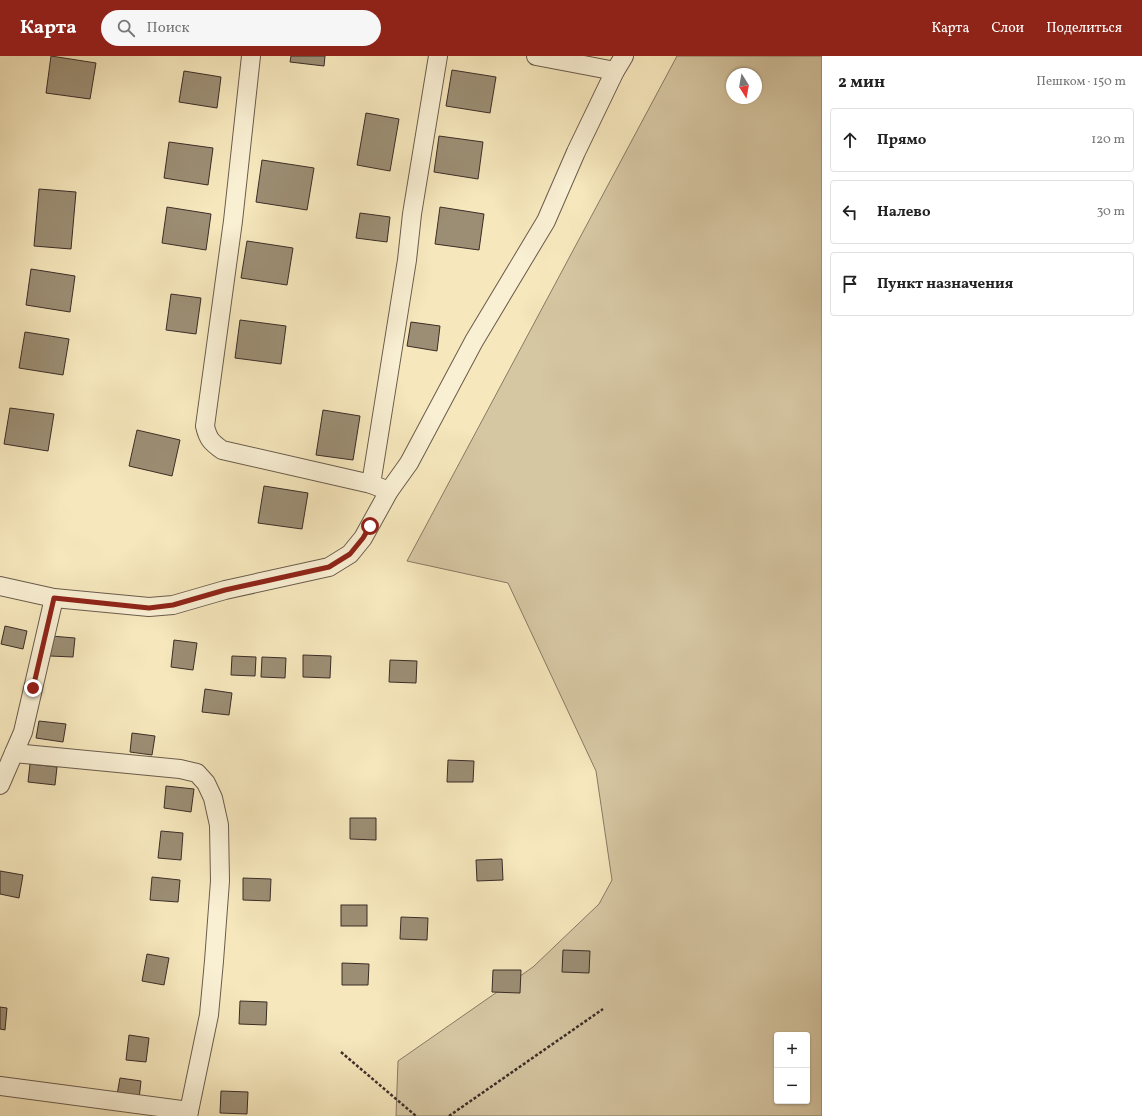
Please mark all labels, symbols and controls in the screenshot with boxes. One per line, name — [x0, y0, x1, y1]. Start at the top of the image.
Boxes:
search box — [101, 10, 381, 46]
text: Карта — [20, 15, 77, 41]
icon: search — [115, 17, 137, 39]
text: Поиск — [147, 18, 190, 39]
text: Карта — [931, 19, 969, 38]
text: Слои — [991, 19, 1024, 38]
text: Поделиться — [1046, 19, 1122, 38]
north arrow — [726, 68, 762, 104]
text: 2 мин — [838, 71, 885, 94]
text: Пешком · 150 m — [1036, 73, 1126, 91]
icon: ahead — [839, 129, 861, 151]
text: Прямо — [877, 130, 926, 151]
text: 120 m — [1091, 131, 1125, 149]
icon: left — [839, 201, 861, 223]
text: Налево — [877, 202, 931, 223]
text: 30 m — [1097, 203, 1125, 221]
icon: arrive — [839, 273, 861, 295]
text: Пункт назначения — [877, 274, 1013, 295]
route start — [361, 517, 379, 535]
route end — [24, 679, 42, 697]
map controls — [774, 1032, 810, 1104]
button: + — [774, 1032, 810, 1068]
button: − — [774, 1068, 810, 1104]

